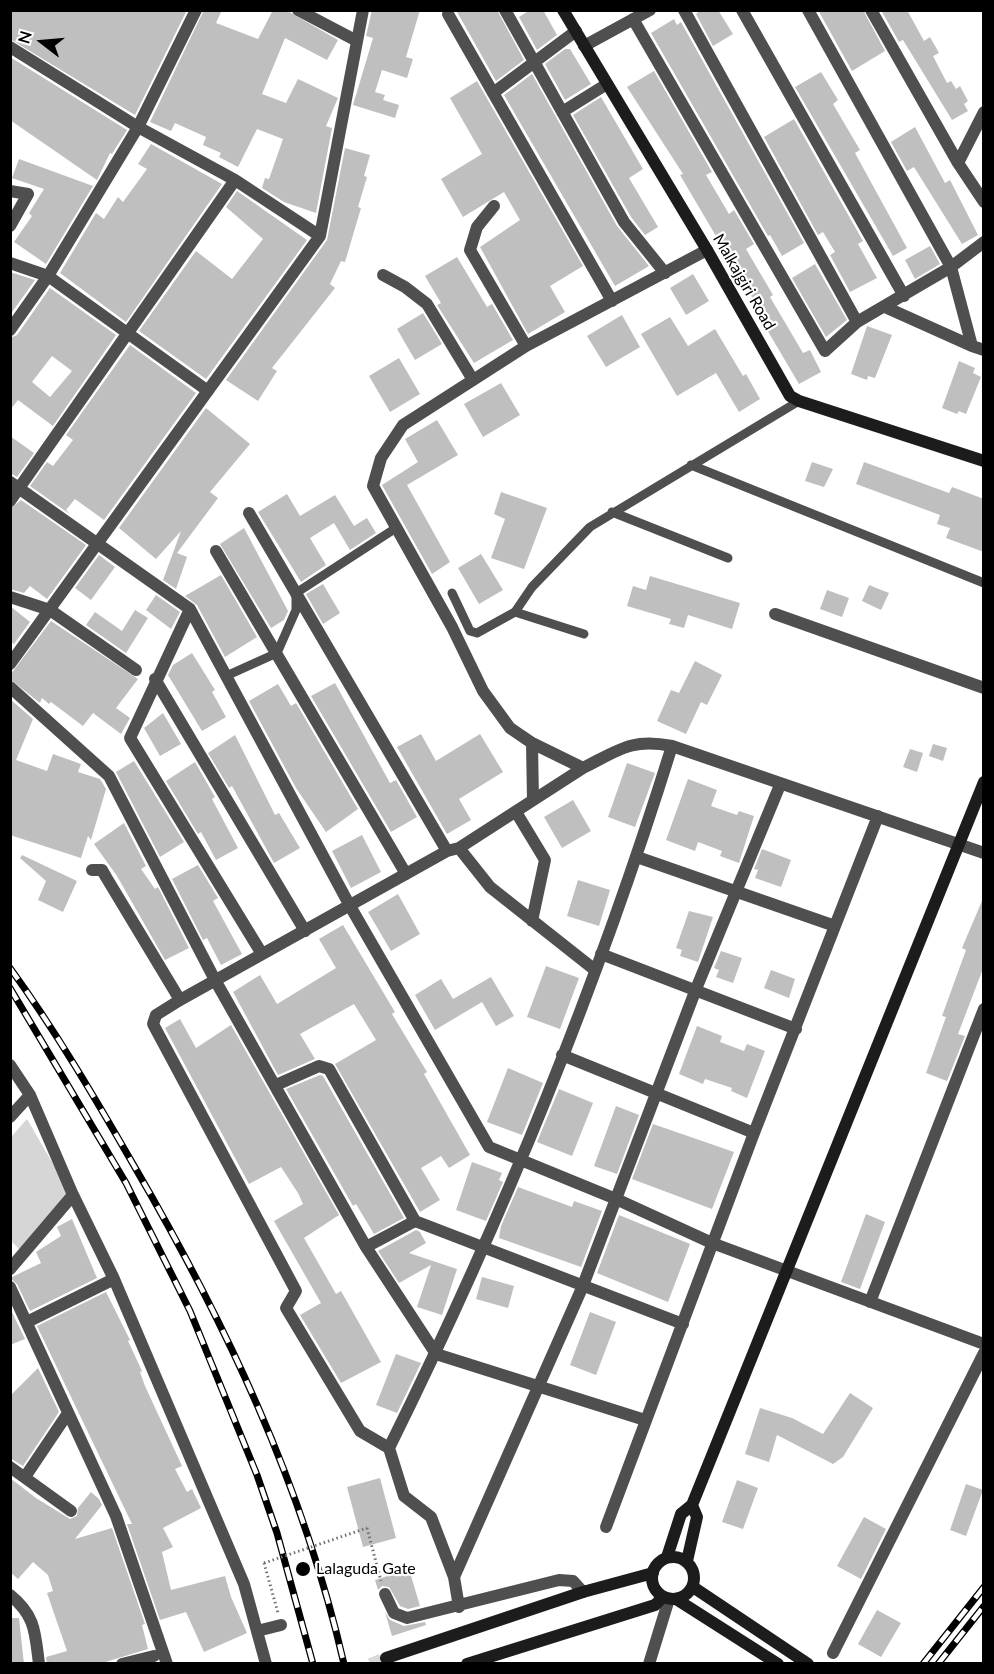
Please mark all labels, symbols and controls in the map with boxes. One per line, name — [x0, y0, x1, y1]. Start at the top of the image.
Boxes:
north arrow — [12, 12, 72, 72]
text: N — [13, 28, 35, 45]
street label: Malkajgiri Road — [709, 231, 779, 333]
place label: Lalaguda Gate — [316, 1559, 416, 1579]
marker: Lalaguda Gate — [294, 1560, 312, 1578]

